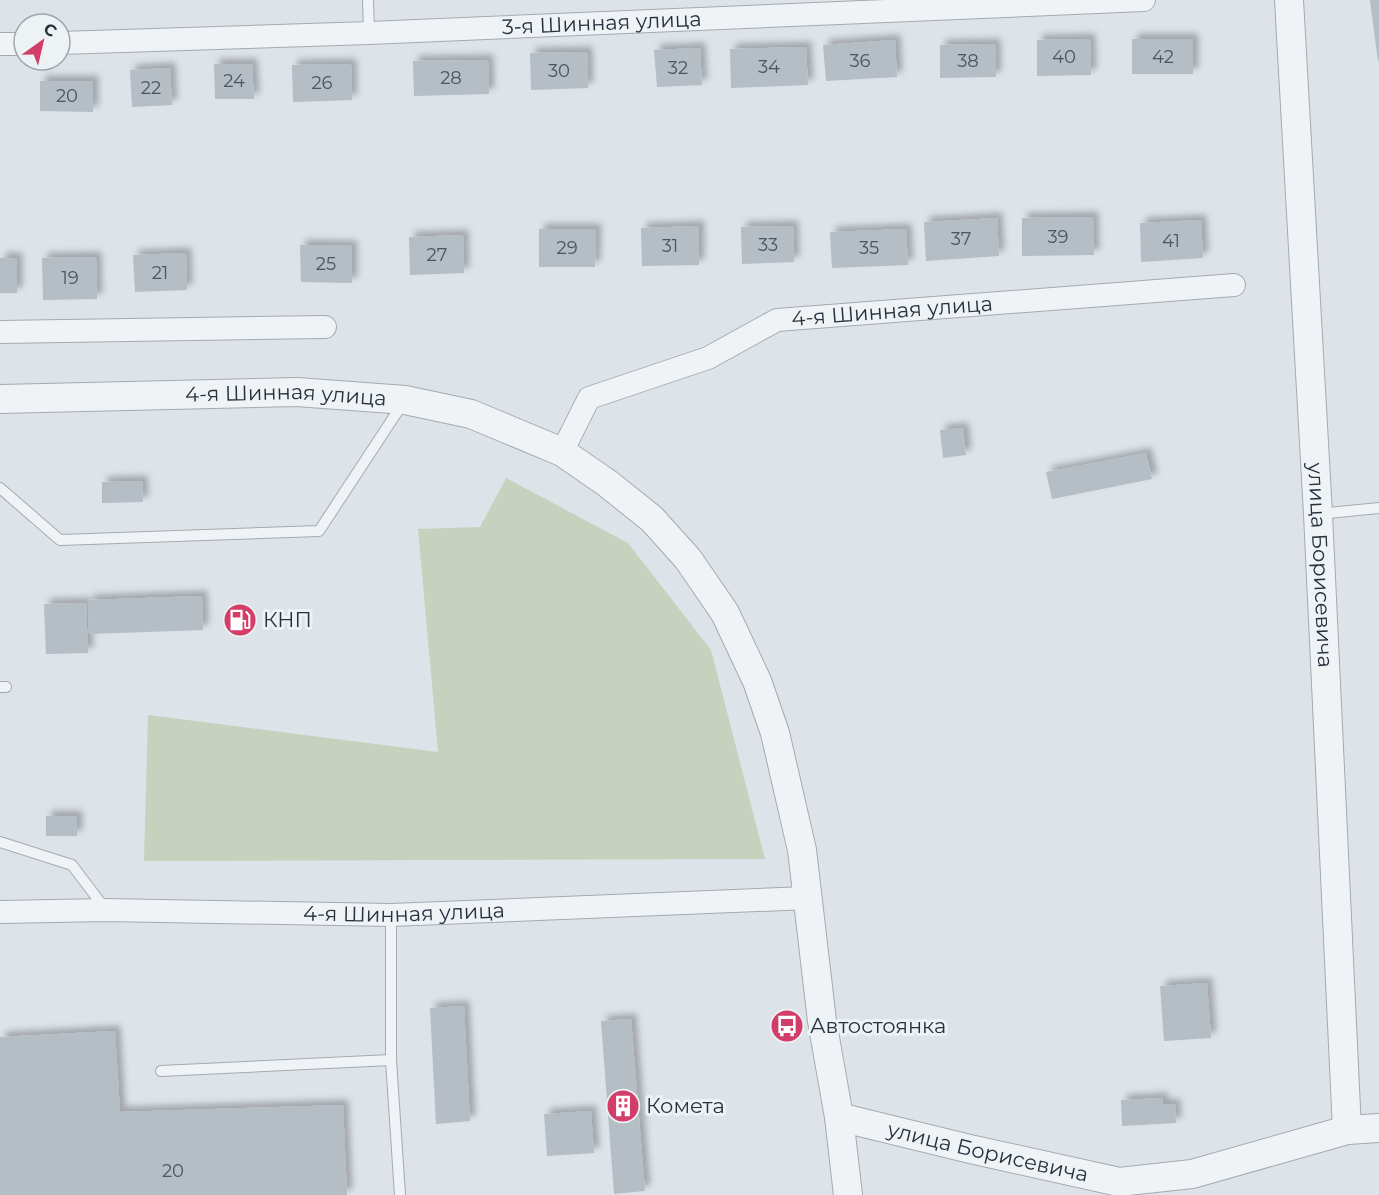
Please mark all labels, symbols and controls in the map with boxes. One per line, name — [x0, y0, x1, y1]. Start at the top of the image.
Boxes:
street label: 3-я Шинная улица — [501, 6, 702, 39]
north arrow — [12, 12, 72, 72]
text: С — [40, 19, 61, 41]
house number: 40 — [1052, 46, 1076, 68]
house number: 42 — [1152, 46, 1174, 68]
house number: 36 — [849, 50, 871, 72]
house number: 38 — [957, 50, 979, 72]
house number: 34 — [758, 56, 780, 78]
house number: 32 — [668, 57, 688, 79]
house number: 30 — [548, 60, 570, 82]
house number: 28 — [440, 67, 462, 89]
house number: 24 — [223, 70, 245, 92]
house number: 26 — [311, 72, 333, 94]
house number: 22 — [141, 77, 161, 99]
house number: 20 — [56, 85, 78, 107]
house number: 39 — [1047, 226, 1069, 248]
house number: 37 — [951, 228, 971, 250]
house number: 41 — [1162, 230, 1180, 252]
house number: 33 — [758, 234, 778, 256]
house number: 31 — [662, 235, 678, 257]
house number: 29 — [556, 237, 578, 259]
house number: 35 — [859, 237, 879, 259]
house number: 27 — [427, 244, 447, 266]
house number: 25 — [316, 253, 336, 275]
house number: 21 — [152, 262, 168, 284]
house number: 19 — [61, 267, 79, 289]
street label: 4-я Шинная улица — [790, 291, 994, 331]
street label: 4-я Шинная улица — [185, 379, 388, 411]
street label: улица Борисевича — [1303, 461, 1338, 668]
fuel station icon: КНП — [222, 602, 258, 638]
place label: КНП — [263, 607, 312, 632]
street label: 4-я Шинная улица — [303, 897, 505, 927]
bus stop icon: Автостоянка — [769, 1008, 805, 1044]
place label: Автостоянка — [810, 1013, 946, 1038]
building icon: Комета — [605, 1088, 641, 1124]
place label: Комета — [646, 1093, 725, 1118]
street label: улица Борисевича — [884, 1116, 1091, 1187]
house number: 20 — [162, 1160, 184, 1182]

